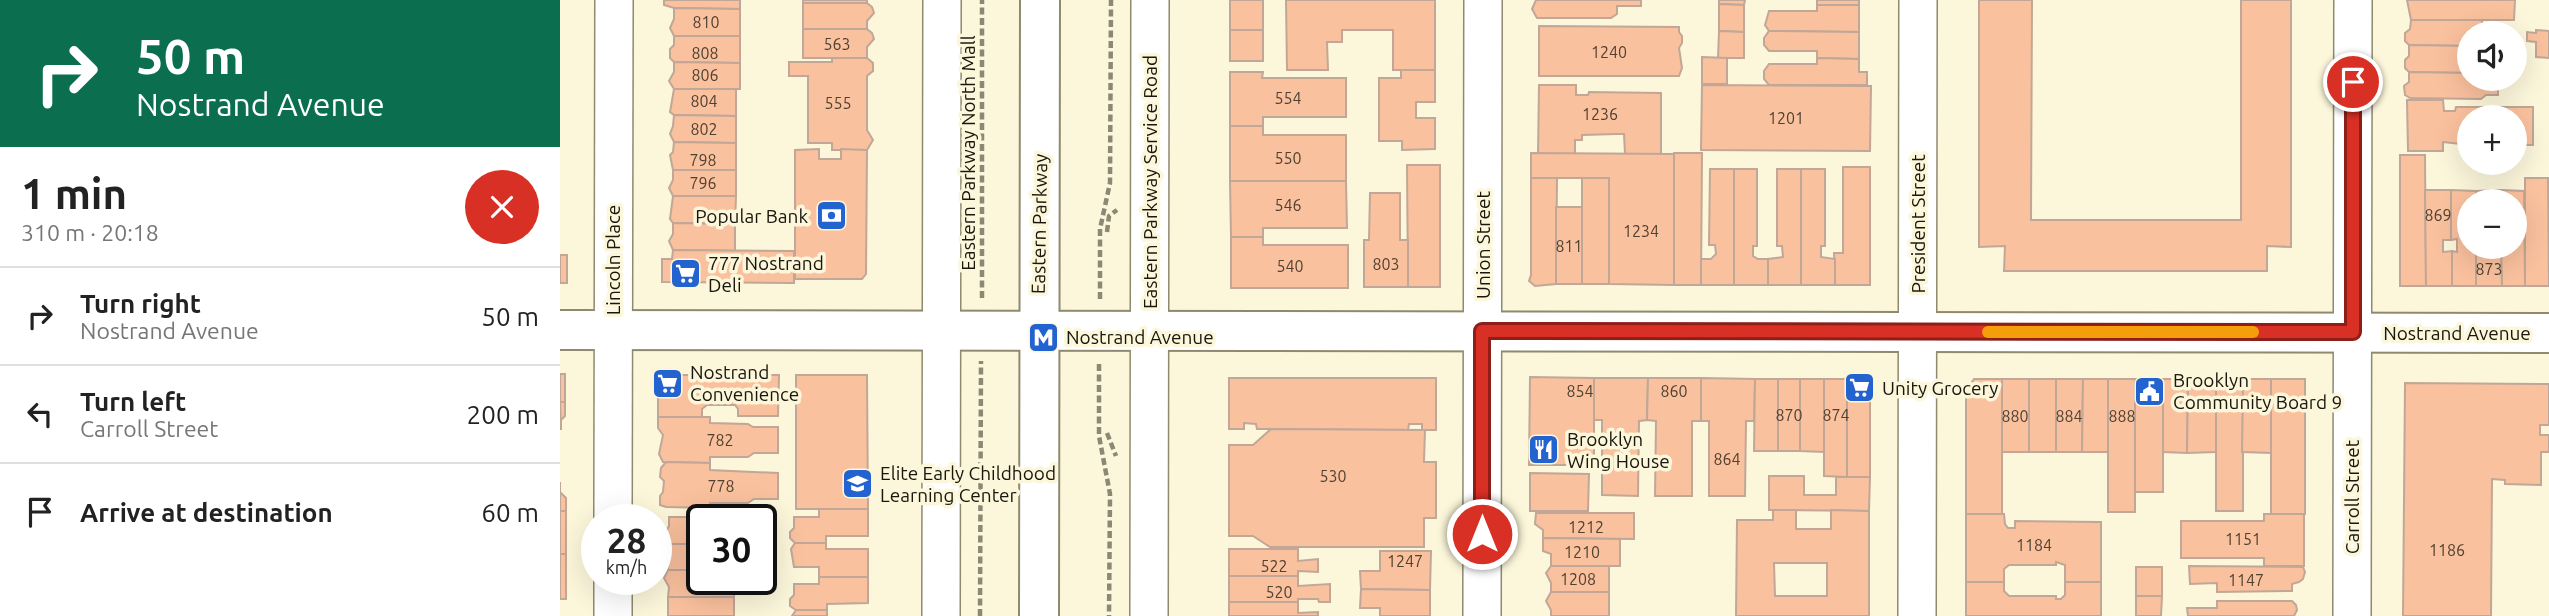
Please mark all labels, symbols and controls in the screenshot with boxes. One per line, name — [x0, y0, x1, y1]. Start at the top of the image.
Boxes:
house number: 810 — [692, 13, 720, 31]
map controls — [2457, 21, 2527, 259]
button: sound — [2457, 21, 2527, 91]
icon: right — [21, 28, 112, 119]
text: 50 m — [136, 28, 245, 83]
house number: 563 — [823, 35, 851, 53]
street label: Eastern Parkway North Mall — [957, 35, 979, 271]
house number: 1240 — [1591, 43, 1627, 61]
house number: 808 — [691, 44, 719, 62]
pin — [2323, 52, 2383, 112]
street label: Eastern Parkway Service Road — [1139, 55, 1161, 309]
icon: arrive — [2334, 63, 2372, 101]
house number: 806 — [691, 66, 719, 84]
text: Nostrand Avenue — [136, 86, 385, 122]
house number: 554 — [1274, 89, 1302, 107]
house number: 804 — [690, 92, 718, 110]
house number: 555 — [824, 94, 852, 112]
house number: 1236 — [1582, 105, 1618, 123]
button: + — [2457, 105, 2527, 175]
house number: 1201 — [1768, 109, 1804, 127]
house number: 802 — [690, 120, 718, 138]
house number: 550 — [1274, 149, 1302, 167]
house number: 798 — [689, 151, 717, 169]
street label: Eastern Parkway — [1027, 154, 1051, 294]
street label: President Street — [1907, 154, 1929, 294]
text: 1 min — [21, 170, 127, 217]
button: close — [465, 170, 539, 244]
house number: 796 — [689, 174, 717, 192]
button: − — [2457, 189, 2527, 259]
street label: Union Street — [1472, 191, 1494, 299]
house number: 546 — [1274, 196, 1302, 214]
bank icon: Popular Bank — [814, 199, 848, 233]
street label: Lincoln Place — [602, 205, 624, 315]
place label: Popular Bank — [695, 205, 808, 227]
house number: 869 — [2424, 206, 2452, 224]
text: 310 m · 20:18 — [21, 220, 159, 245]
house number: 1234 — [1623, 222, 1659, 240]
house number: 811 — [1555, 237, 1583, 255]
place label: 777 Nostrand Deli — [708, 252, 824, 296]
house number: 803 — [1372, 255, 1400, 273]
supermarket icon: 777 Nostrand Deli — [668, 257, 702, 291]
house number: 540 — [1276, 257, 1304, 275]
house number: 873 — [2475, 260, 2503, 278]
text: Turn right — [80, 289, 201, 318]
icon: right — [21, 297, 59, 335]
text: 50 m — [481, 302, 539, 331]
text: Nostrand Avenue — [80, 318, 259, 343]
metro station icon: Nostrand Avenue — [1026, 320, 1060, 354]
street label: Nostrand Avenue — [2383, 322, 2531, 344]
place label: Nostrand Avenue — [1066, 326, 1214, 348]
place label: Nostrand Convenience — [690, 361, 799, 405]
supermarket icon: Nostrand Convenience — [650, 366, 684, 400]
place label: Brooklyn Community Board 9 — [2173, 369, 2342, 413]
supermarket icon: Unity Grocery — [1842, 371, 1876, 405]
public building icon: Brooklyn Community Board 9 — [2133, 374, 2167, 408]
place label: Unity Grocery — [1882, 377, 1998, 399]
house number: 854 — [1566, 382, 1594, 400]
house number: 860 — [1660, 382, 1688, 400]
text: Turn left — [80, 387, 186, 416]
icon: left — [21, 395, 59, 433]
text: 200 m — [467, 400, 539, 429]
house number: 870 — [1775, 406, 1803, 424]
house number: 874 — [1822, 406, 1850, 424]
house number: 880 — [2001, 407, 2029, 425]
house number: 884 — [2055, 407, 2083, 425]
house number: 888 — [2108, 407, 2136, 425]
text: Carroll Street — [80, 416, 218, 441]
place label: Brooklyn Wing House — [1567, 428, 1670, 472]
house number: 782 — [706, 431, 734, 449]
restaurant icon: Brooklyn Wing House — [1527, 433, 1561, 467]
street label: Carroll Street — [2341, 439, 2363, 554]
house number: 864 — [1713, 450, 1741, 468]
place label: Elite Early Childhood Learning Center — [880, 462, 1056, 506]
school or university icon: Elite Early Childhood Learning Center — [840, 467, 874, 501]
house number: 530 — [1319, 467, 1347, 485]
house number: 778 — [707, 477, 735, 495]
icon: arrive — [21, 493, 59, 531]
position arrow — [1445, 497, 1519, 571]
text: Arrive at destination — [80, 498, 333, 527]
text: 60 m — [481, 498, 539, 527]
speed limit sign: 30 — [686, 504, 777, 595]
house number: 1212 — [1568, 518, 1604, 536]
text: 28 — [607, 520, 646, 560]
house number: 1151 — [2225, 530, 2261, 548]
house number: 1184 — [2016, 536, 2052, 554]
house number: 1186 — [2429, 541, 2465, 559]
house number: 1210 — [1564, 543, 1600, 561]
house number: 1247 — [1387, 552, 1423, 570]
text: km/h — [606, 557, 647, 577]
house number: 522 — [1260, 557, 1288, 575]
house number: 1208 — [1560, 570, 1596, 588]
house number: 1147 — [2228, 571, 2264, 589]
house number: 520 — [1265, 583, 1293, 601]

